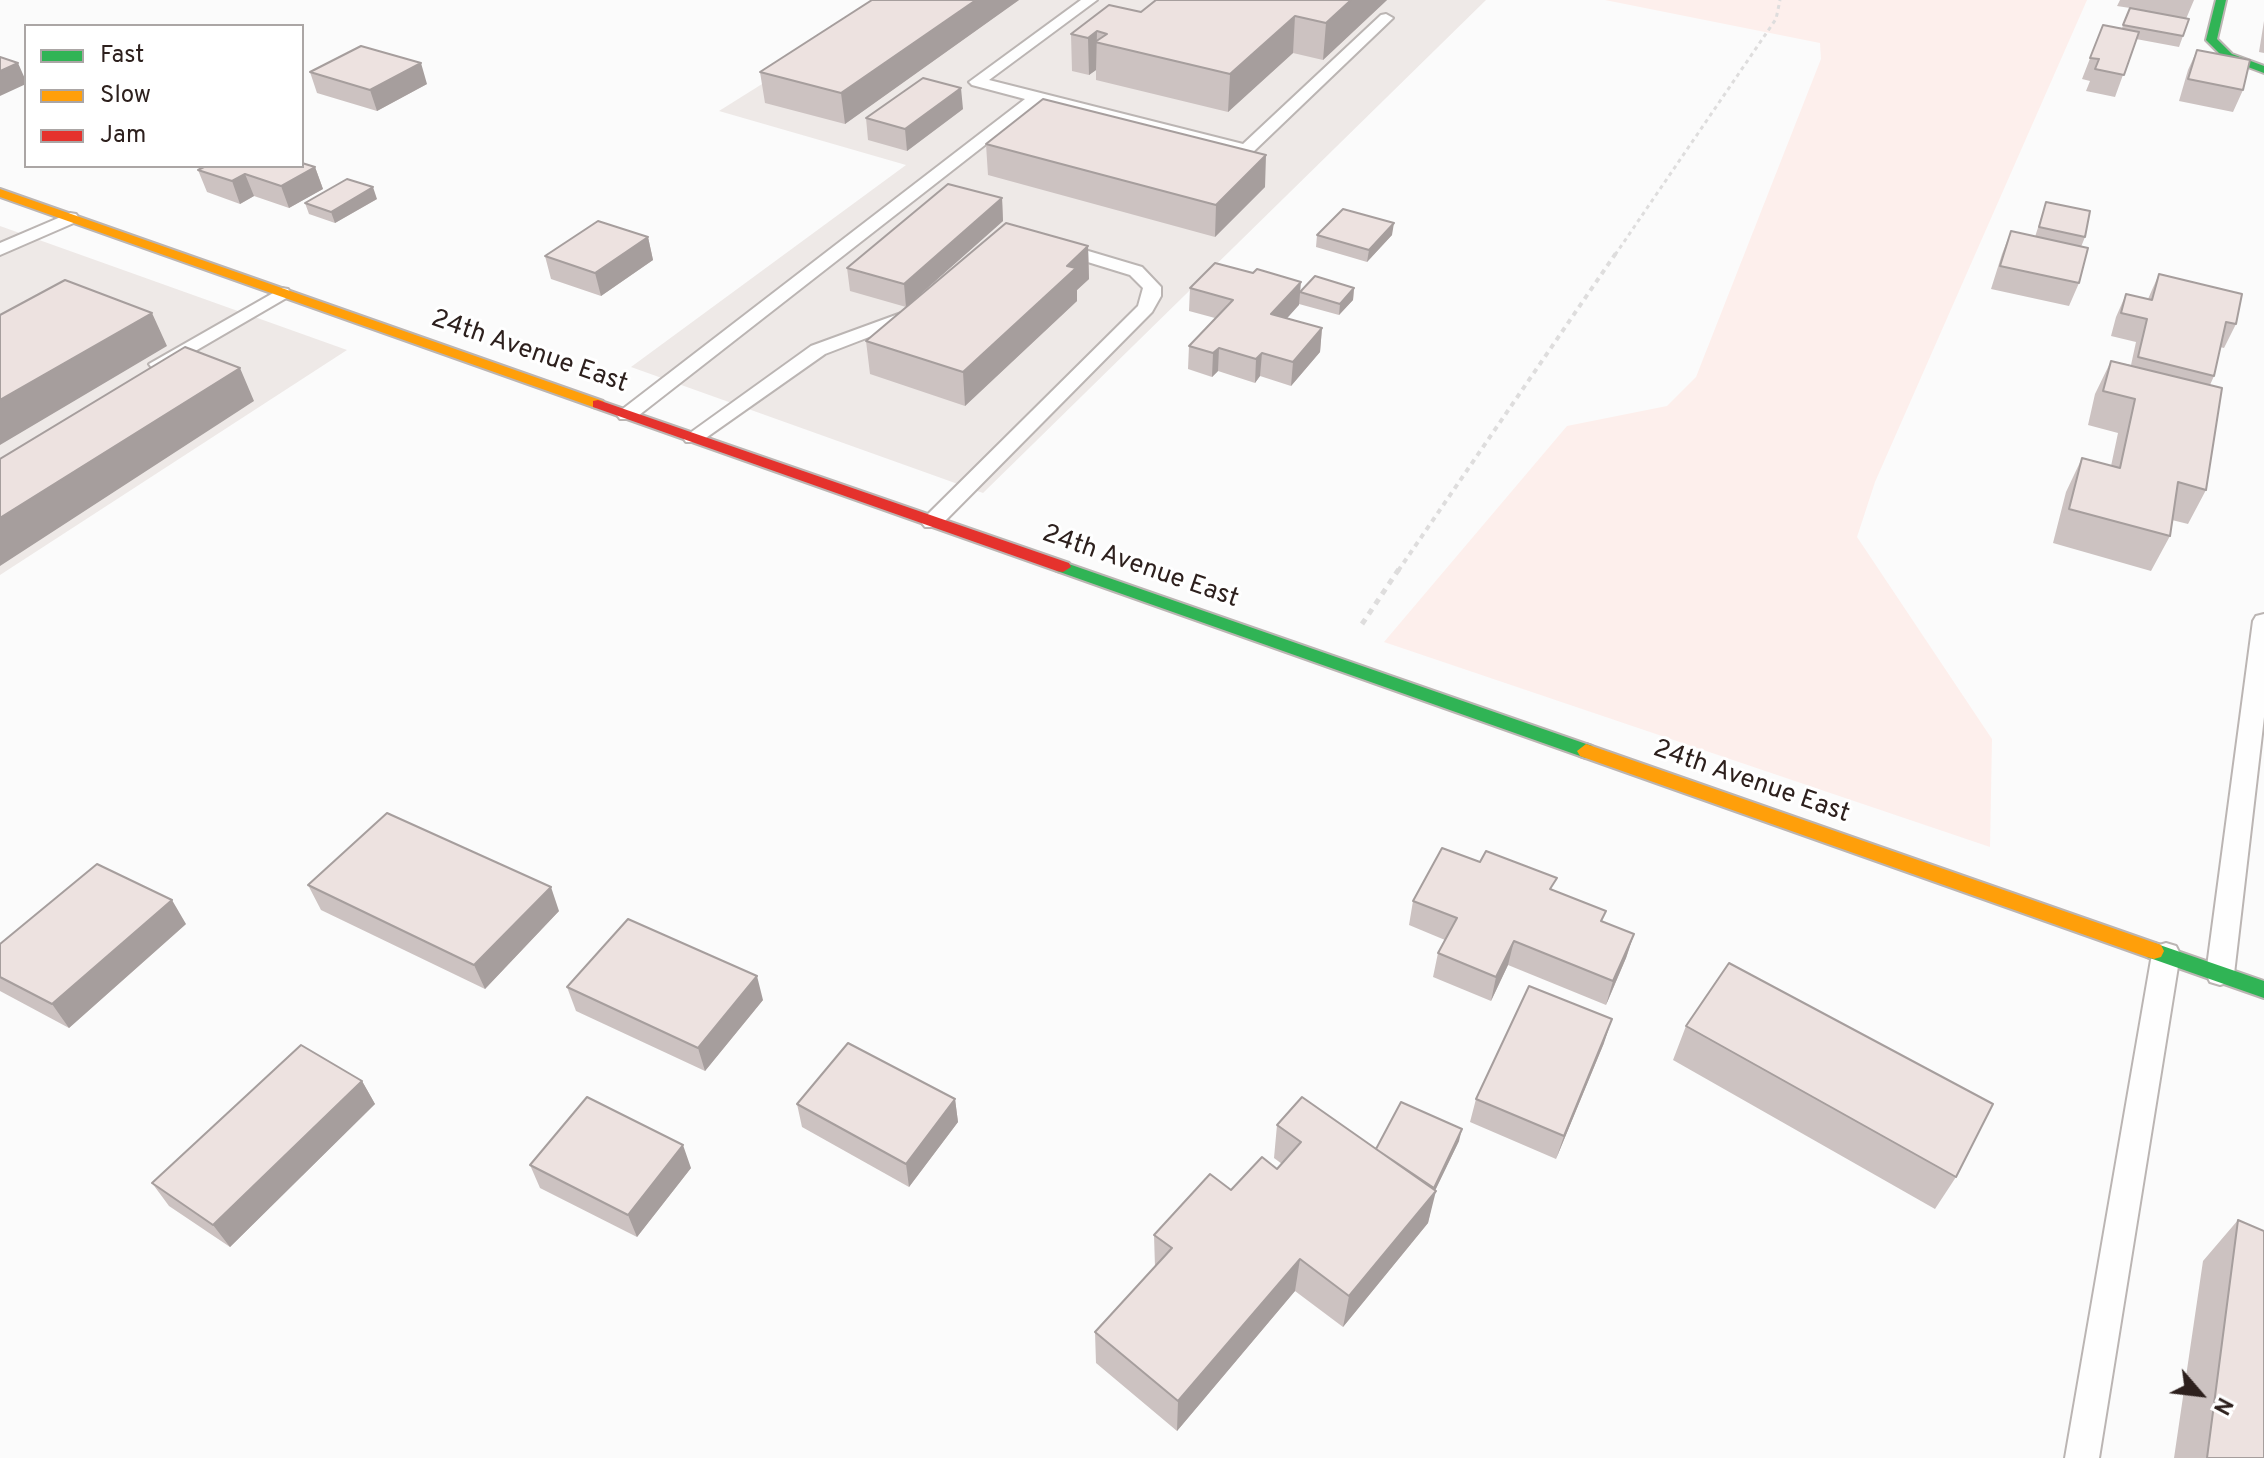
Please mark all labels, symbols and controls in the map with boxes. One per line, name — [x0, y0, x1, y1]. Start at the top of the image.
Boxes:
legend — [24, 24, 304, 168]
text: Fast — [100, 41, 144, 71]
text: Slow — [100, 81, 151, 111]
text: Jam — [100, 121, 146, 151]
street label: 24th Avenue East — [427, 305, 631, 401]
street label: 24th Avenue East — [1038, 520, 1242, 616]
street label: 24th Avenue East — [1649, 735, 1853, 831]
north arrow — [2160, 1354, 2240, 1434]
text: N — [2206, 1392, 2237, 1419]

